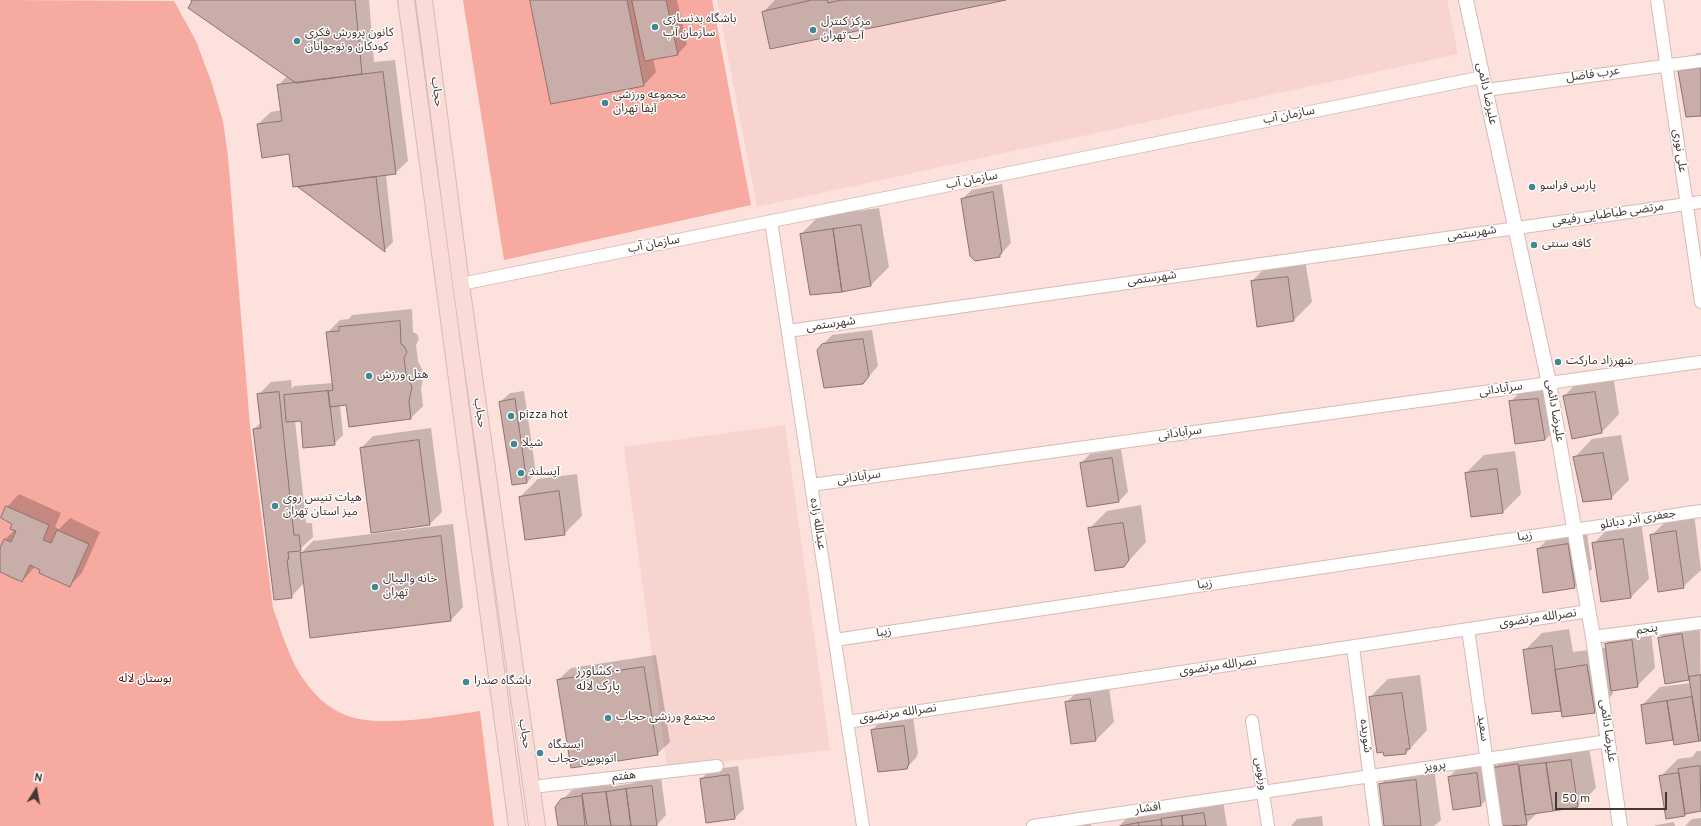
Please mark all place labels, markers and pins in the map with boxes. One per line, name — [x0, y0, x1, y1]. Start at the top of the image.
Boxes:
place label: باشگاه بدنسازی سازمان آب — [663, 13, 736, 41]
place label: مرکز کنترل آب تهران — [821, 16, 871, 44]
marker: باشگاه بدنسازی سازمان آب — [650, 22, 660, 32]
marker: مرکز کنترل آب تهران — [808, 25, 818, 35]
place label: کانون پرورش فکری کودکان و نوجوانان — [305, 27, 394, 55]
marker: کانون پرورش فکری کودکان و نوجوانان — [292, 36, 302, 46]
place label: مجموعه ورزشی آبفا تهران — [613, 89, 686, 117]
marker: مجموعه ورزشی آبفا تهران — [600, 98, 610, 108]
place label: پارس فراسو — [1540, 180, 1596, 194]
marker: پارس فراسو — [1527, 182, 1537, 192]
place label: کافه سنتی — [1542, 238, 1591, 252]
marker: کافه سنتی — [1529, 240, 1539, 250]
place label: شهرزاد مارکت — [1566, 355, 1634, 369]
marker: شهرزاد مارکت — [1553, 357, 1563, 367]
place label: هتل ورزش — [377, 369, 428, 383]
marker: هتل ورزش — [364, 371, 374, 381]
place label: pizza hot — [519, 409, 568, 423]
marker: pizza hot — [506, 411, 516, 421]
place label: شیلا — [522, 437, 543, 451]
marker: شیلا — [509, 439, 519, 449]
place label: آیسلند — [529, 466, 560, 480]
marker: آیسلند — [516, 468, 526, 478]
place label: هیات تنیس روی میز استان تهران — [283, 492, 362, 520]
marker: هیات تنیس روی میز استان تهران — [270, 501, 280, 511]
place label: خانه والیبال تهران — [383, 573, 437, 601]
marker: خانه والیبال تهران — [370, 582, 380, 592]
place label: باشگاه صدرا — [474, 675, 532, 689]
marker: باشگاه صدرا — [461, 677, 471, 687]
place label: مجتمع ورزشی حجاب — [616, 711, 716, 725]
marker: مجتمع ورزشی حجاب — [603, 713, 613, 723]
place label: ایستگاه اتوبوس حجاب — [548, 739, 616, 767]
marker: ایستگاه اتوبوس حجاب — [535, 748, 545, 758]

